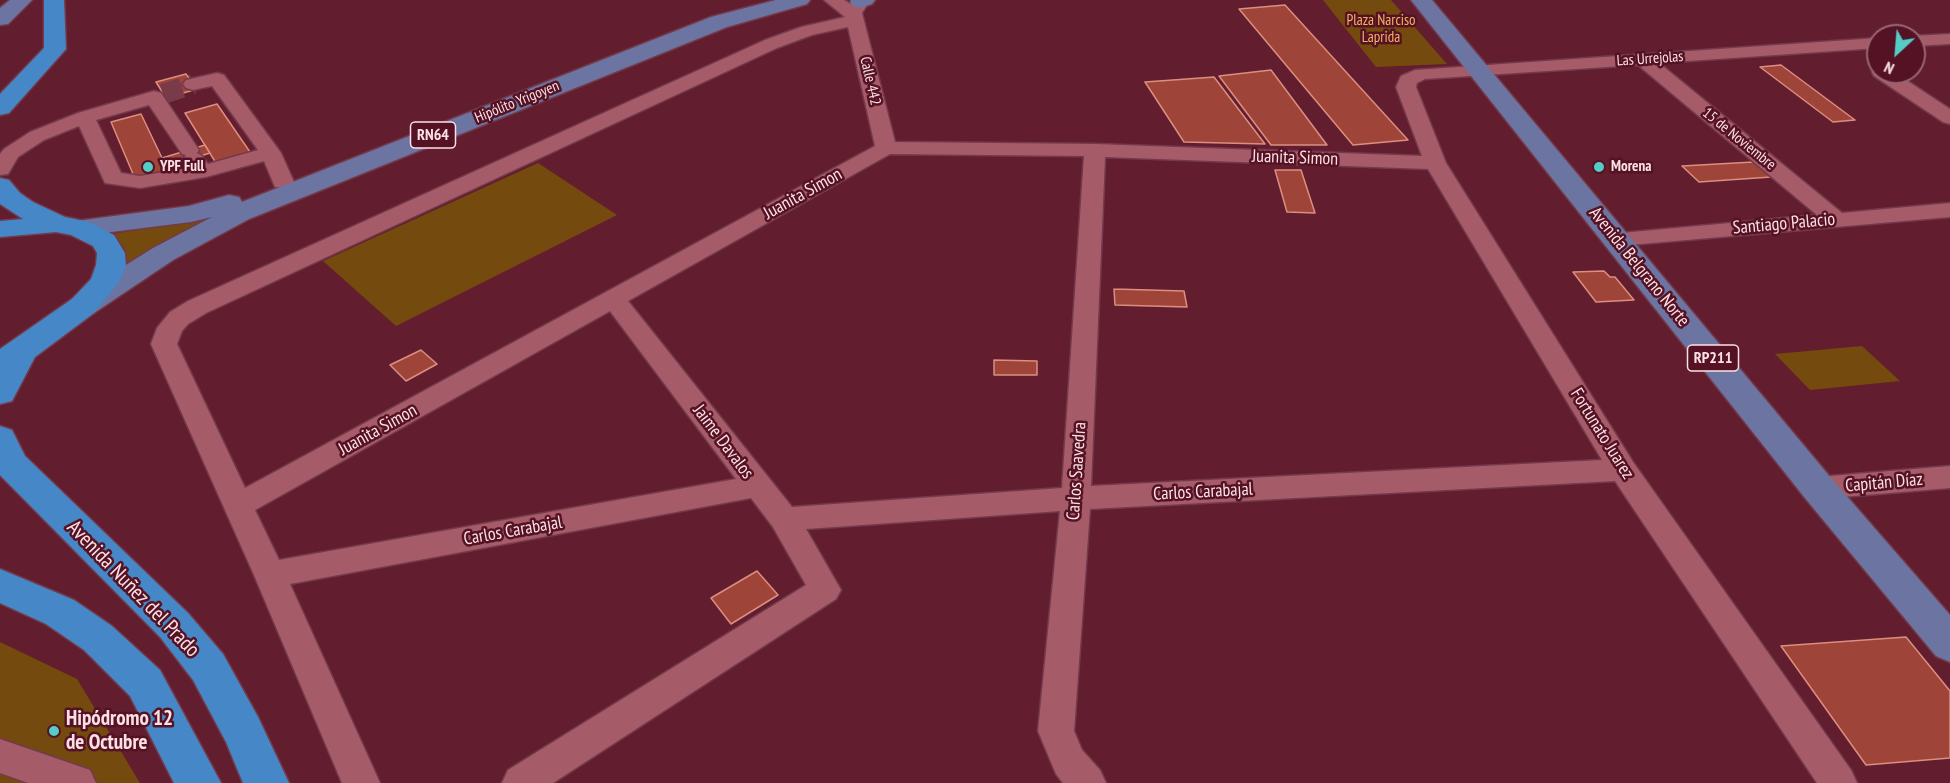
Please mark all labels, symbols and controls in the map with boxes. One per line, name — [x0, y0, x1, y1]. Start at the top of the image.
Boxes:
park label: Plaza Narciso Laprida — [1346, 12, 1416, 47]
north arrow — [1866, 24, 1926, 84]
street label: Las Urrejolas — [1616, 48, 1684, 70]
street label: Calle 442 — [856, 55, 884, 107]
text: N — [1881, 58, 1897, 79]
street label: Hipólito Yrigoyen — [472, 77, 562, 127]
street label: 15 de Noviembre — [1699, 104, 1779, 174]
road number: RN64 — [410, 122, 456, 148]
street label: Juanita Simon — [1252, 146, 1338, 170]
place label: YPF Full — [160, 158, 204, 176]
place label: Morena — [1611, 158, 1651, 176]
marker: YPF Full — [141, 160, 155, 174]
marker: Morena — [1592, 160, 1606, 174]
street label: Juanita Simon — [760, 164, 846, 224]
street label: Avenida Belgrano Norte — [1584, 203, 1694, 331]
street label: Santiago Palacio — [1732, 209, 1836, 239]
road number: RP211 — [1688, 345, 1738, 371]
street label: Fortunato Juarez — [1566, 385, 1638, 483]
street label: Juanita Simon — [335, 400, 421, 460]
street label: Jaime Davalos — [688, 401, 758, 483]
street label: Carlos Saavedra — [1063, 421, 1091, 521]
street label: Capitán Díaz — [1844, 469, 1924, 497]
street label: Carlos Carabajal — [1153, 479, 1253, 505]
street label: Carlos Carabajal — [462, 512, 564, 550]
street label: Avenida Nuñez del Prado — [61, 515, 205, 663]
place label: Hipódromo 12 de Octubre — [66, 706, 173, 756]
marker: Hipódromo 12 de Octubre — [47, 724, 61, 738]

